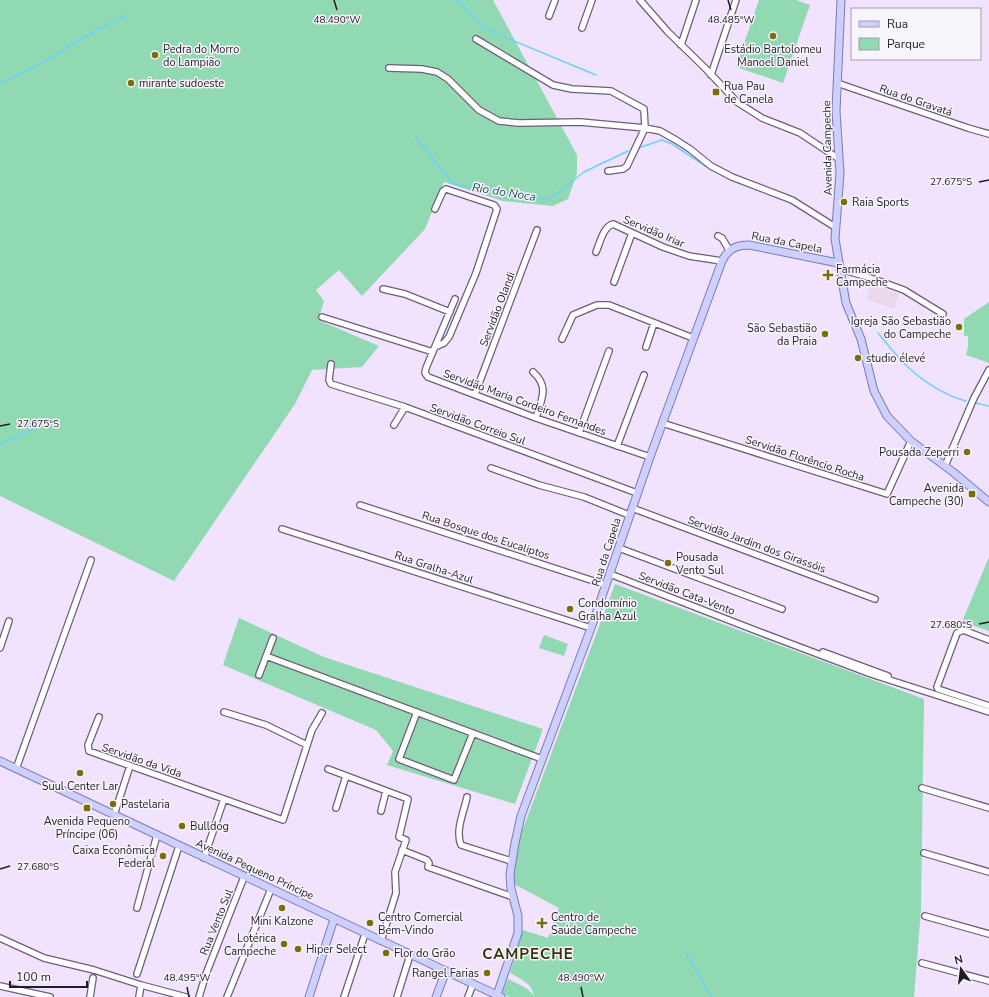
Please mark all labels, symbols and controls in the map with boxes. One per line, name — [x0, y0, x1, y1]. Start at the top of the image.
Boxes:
legend — [851, 8, 981, 60]
text: 48.490°W — [313, 13, 361, 27]
text: 48.485°W — [707, 13, 755, 27]
text: Rua — [887, 16, 908, 32]
marker: Estádio Bartolomeu Manoel Daniel — [768, 31, 778, 41]
text: Parque — [887, 36, 925, 52]
place label: Pedra do Morro do Lampião — [163, 42, 239, 70]
place label: Estádio Bartolomeu Manoel Daniel — [724, 42, 822, 70]
marker: Pedra do Morro do Lampião — [150, 50, 160, 60]
place label: mirante sudoeste — [139, 76, 224, 91]
marker: mirante sudoeste — [126, 78, 136, 88]
place label: Rua Pau de Canela — [724, 79, 774, 107]
street label: Rua do Gravatá — [877, 81, 954, 120]
marker: Rua Pau de Canela — [711, 87, 721, 97]
street label: Avenida Campeche — [819, 100, 836, 196]
text: 27.675°S — [930, 175, 972, 189]
water label: Rio do Noca — [471, 179, 537, 205]
place label: Raia Sports — [852, 195, 909, 210]
marker: Raia Sports — [839, 197, 849, 207]
street label: Servidão Iriar — [621, 212, 687, 251]
street label: Rua da Capela — [750, 228, 824, 257]
place label: Farmácia Campeche — [836, 262, 888, 290]
street label: Servidão Olandi — [476, 270, 519, 349]
marker: Farmácia Campeche — [823, 270, 833, 280]
place label: Igreja São Sebastião do Campeche — [851, 314, 951, 342]
place label: São Sebastião da Praia — [747, 321, 817, 349]
marker: Igreja São Sebastião do Campeche — [954, 322, 964, 332]
marker: São Sebastião da Praia — [820, 329, 830, 339]
place label: studio élevé — [866, 351, 926, 366]
marker: studio élevé — [853, 353, 863, 363]
street label: Servidão Maria Cordeiro Fernandes — [441, 366, 609, 439]
street label: Servidão Correio Sul — [428, 400, 528, 449]
text: 27.675°S — [17, 417, 59, 431]
street label: Servidão Florêncio Rocha — [743, 432, 867, 485]
place label: Pousada Zeperri — [879, 445, 959, 460]
marker: Pousada Zeperri — [962, 447, 972, 457]
place label: Avenida Campeche (30) — [889, 481, 964, 509]
marker: Avenida Campeche (30) — [967, 489, 977, 499]
street label: Rua Bosque dos Eucaliptos — [420, 508, 552, 563]
street label: Servidão Jardim dos Girassóis — [686, 512, 828, 577]
street label: Rua da Capela — [588, 516, 625, 589]
street label: Rua Gralha-Azul — [392, 548, 476, 588]
place label: Pousada Vento Sul — [675, 550, 725, 578]
marker: Pousada Vento Sul — [663, 558, 673, 568]
street label: Servidão Cata-Vento — [636, 568, 737, 619]
place label: Condomínio Gralha Azul — [578, 596, 637, 624]
marker: Condomínio Gralha Azul — [565, 604, 575, 614]
text: 27.680°S — [930, 618, 972, 632]
street label: Servidão da Vida — [100, 740, 184, 781]
marker: Suul Center Lar — [75, 768, 85, 778]
place label: Suul Center Lar — [42, 779, 118, 794]
place label: Pastelaria — [121, 797, 170, 812]
marker: Pastelaria — [108, 799, 118, 809]
marker: Avenida Pequeno Príncipe (06) — [82, 803, 92, 813]
place label: Avenida Pequeno Príncipe (06) — [44, 814, 130, 842]
place label: Bulldog — [190, 819, 229, 834]
marker: Bulldog — [177, 821, 187, 831]
street label: Avenida Pequeno Príncipe — [193, 835, 316, 904]
place label: Caixa Econômica Federal — [72, 843, 156, 871]
marker: Caixa Econômica Federal — [158, 851, 168, 861]
text: 27.680°S — [17, 860, 59, 874]
street label: Rua Vento Sul — [196, 886, 237, 958]
marker: Mini Kalzone — [277, 903, 287, 913]
place label: Centro Comercial Bem-Vindo — [378, 910, 464, 938]
place label: Centro de Saúde Campeche — [551, 910, 637, 938]
place label: Mini Kalzone — [251, 914, 314, 929]
marker: Centro de Saúde Campeche — [536, 917, 548, 929]
marker: Centro Comercial Bem-Vindo — [365, 918, 375, 928]
place label: Lotérica Campeche — [224, 931, 276, 959]
marker: Lotérica Campeche — [279, 939, 289, 949]
place label: Hiper Select — [306, 942, 367, 957]
marker: Hiper Select — [293, 944, 303, 954]
district label: CAMPECHE — [482, 944, 574, 964]
place label: Flor do Grão — [394, 946, 455, 961]
marker: Flor do Grão — [381, 948, 391, 958]
north arrow — [941, 949, 981, 989]
text: N — [953, 952, 965, 968]
scale bar — [10, 963, 87, 989]
place label: Rangel Farias — [412, 966, 479, 981]
marker: Rangel Farias — [482, 968, 492, 978]
text: 100 m — [16, 969, 51, 985]
text: 48.495°W — [163, 971, 211, 985]
text: 48.490°W — [557, 971, 605, 985]

